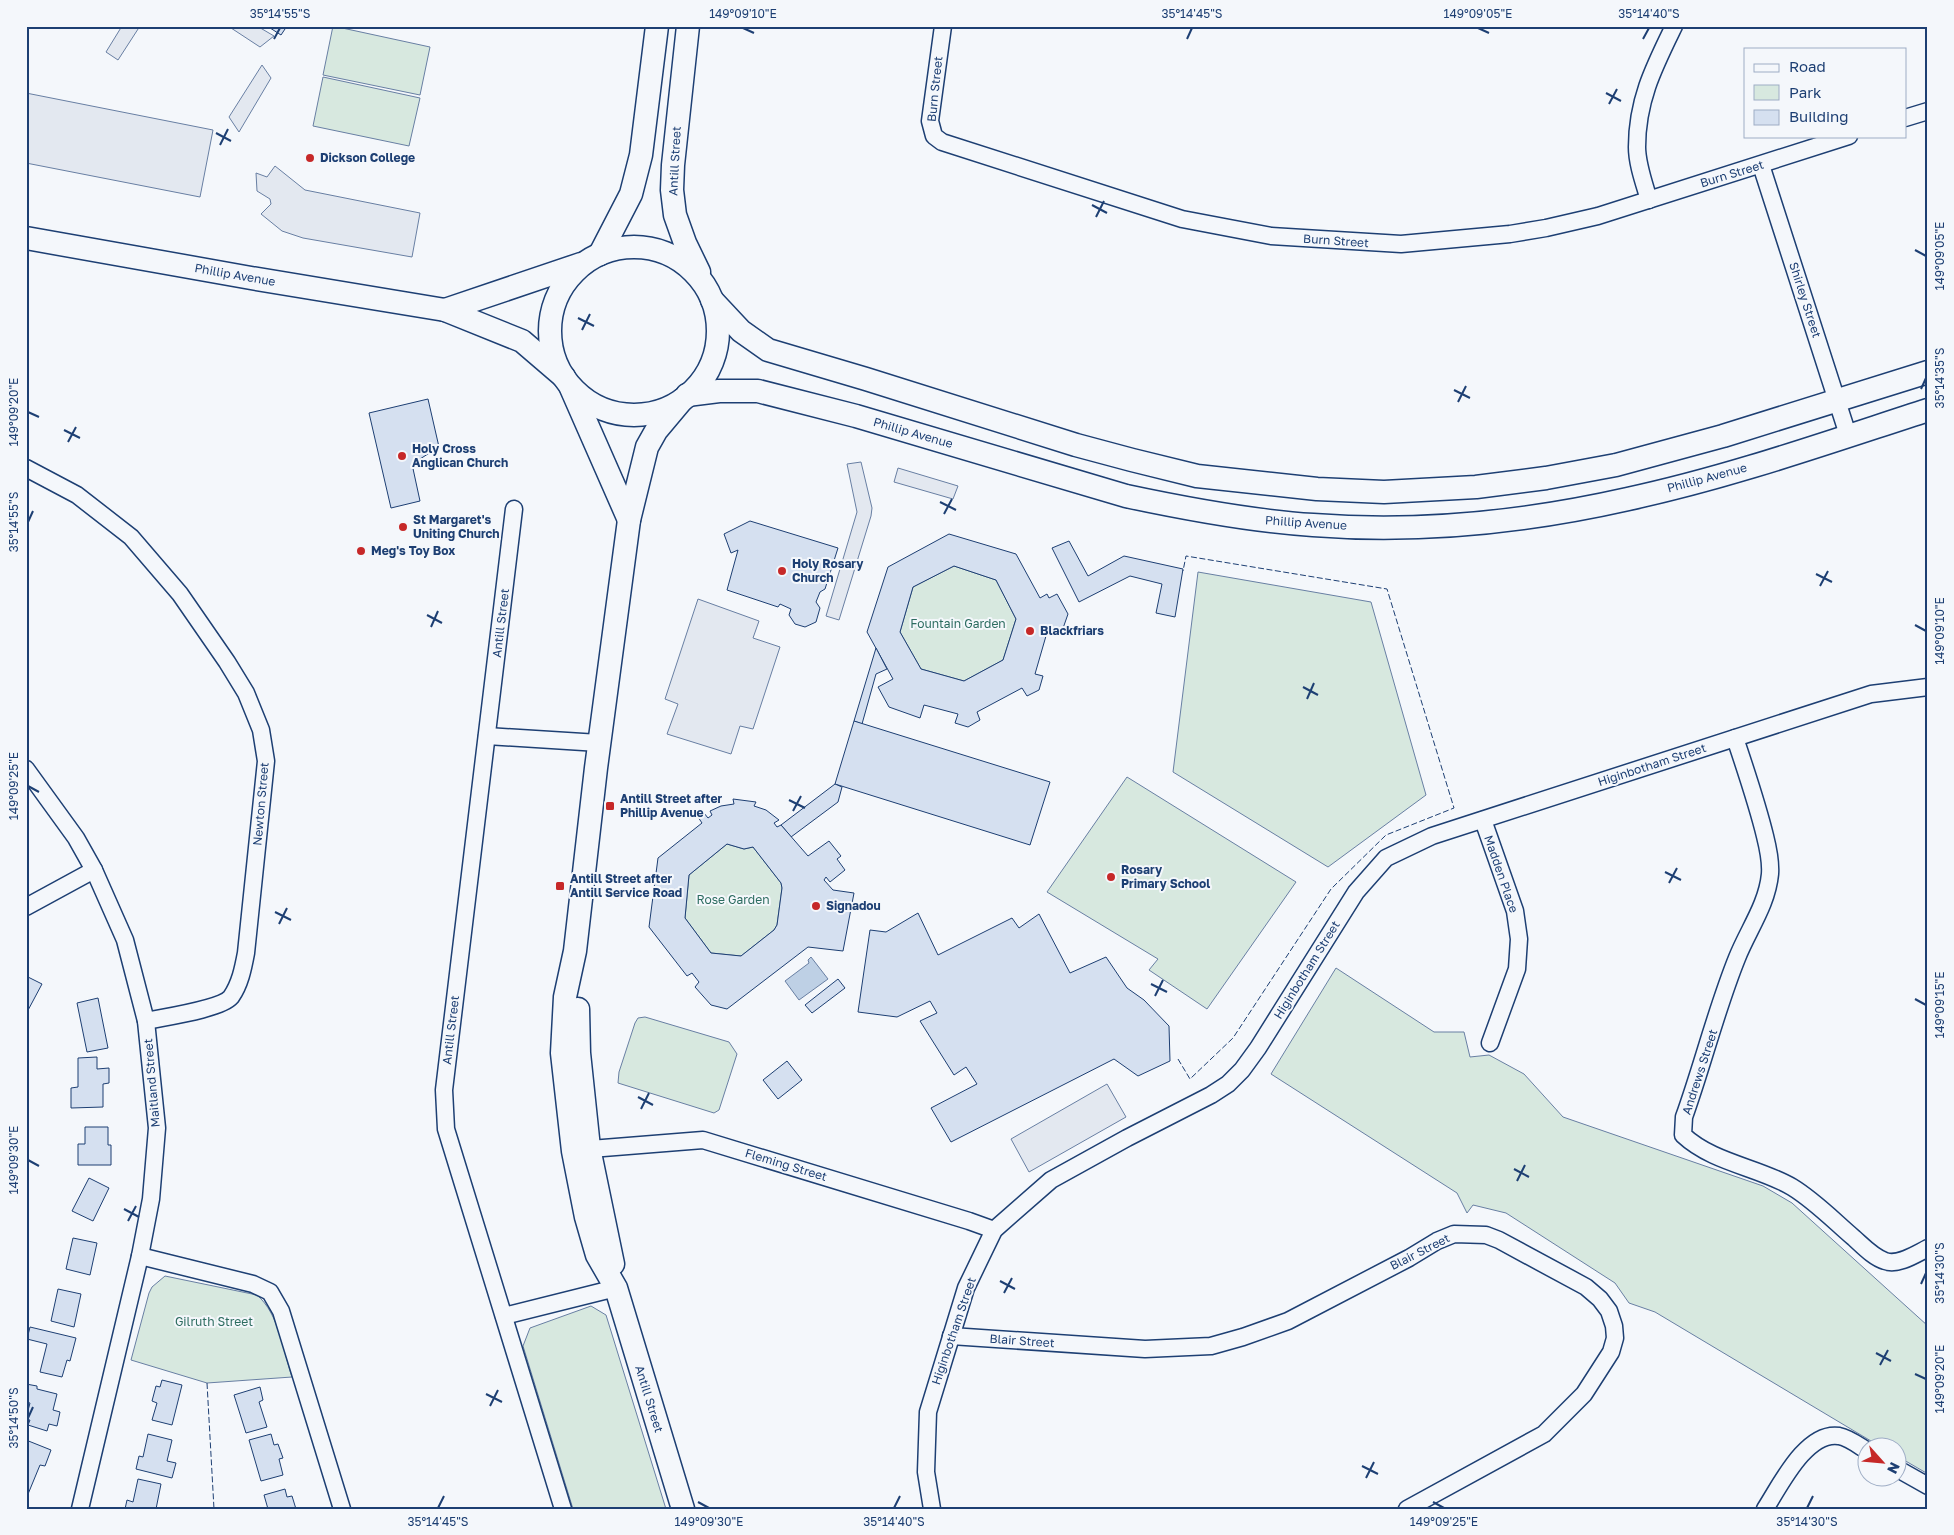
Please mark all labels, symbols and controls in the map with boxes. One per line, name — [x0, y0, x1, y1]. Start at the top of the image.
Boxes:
text: 35°14'55"S — [250, 6, 311, 21]
text: 149°09'10"E — [709, 6, 777, 21]
text: 35°14'45"S — [1161, 6, 1223, 21]
text: 149°09'05"E — [1444, 6, 1512, 21]
text: 35°14'40"S — [1618, 6, 1680, 21]
legend — [1744, 48, 1906, 138]
street label: Burn Street — [924, 55, 945, 122]
text: Road — [1789, 57, 1826, 75]
text: Park — [1789, 83, 1822, 101]
text: Building — [1789, 107, 1849, 125]
street label: Antill Street — [665, 126, 684, 196]
place label: Dickson College — [320, 150, 415, 165]
marker: Dickson College — [304, 152, 316, 164]
street label: Burn Street — [1698, 157, 1766, 190]
text: 149°09'05"E — [1932, 222, 1947, 290]
street label: Burn Street — [1303, 231, 1370, 250]
street label: Phillip Avenue — [193, 260, 277, 289]
street label: Shirley Street — [1786, 260, 1825, 340]
text: 35°14'35"S — [1932, 347, 1947, 408]
text: 149°09'20"E — [6, 378, 21, 446]
street label: Phillip Avenue — [872, 414, 955, 451]
place label: Holy Cross Anglican Church — [412, 441, 508, 470]
marker: Holy Cross Anglican Church — [396, 450, 408, 462]
street label: Phillip Avenue — [1665, 460, 1748, 495]
text: 35°14'55"S — [6, 491, 21, 552]
place label: St Margaret's Uniting Church — [413, 512, 500, 541]
street label: Phillip Avenue — [1265, 512, 1348, 533]
marker: St Margaret's Uniting Church — [397, 521, 409, 533]
place label: Meg's Toy Box — [371, 543, 455, 558]
marker: Meg's Toy Box — [355, 545, 367, 557]
place label: Holy Rosary Church — [792, 556, 864, 585]
marker: Holy Rosary Church — [776, 565, 788, 577]
street label: Antill Street — [489, 587, 512, 658]
text: 149°09'10"E — [1932, 597, 1947, 665]
park label: Fountain Garden — [910, 616, 1006, 631]
place label: Blackfriars — [1040, 623, 1104, 638]
marker: Blackfriars — [1024, 625, 1036, 637]
street label: Higinbotham Street — [1596, 740, 1708, 789]
text: 149°09'25"E — [6, 752, 21, 820]
street label: Newton Street — [249, 761, 272, 846]
place label: Antill Street after Phillip Avenue — [620, 791, 722, 820]
marker: Antill Street after Phillip Avenue — [604, 800, 616, 812]
street label: Madden Place — [1481, 833, 1522, 915]
place label: Rosary Primary School — [1121, 862, 1210, 891]
place label: Antill Street after Antill Service Road — [570, 871, 682, 900]
marker: Rosary Primary School — [1105, 871, 1117, 883]
marker: Antill Street after Antill Service Road — [554, 880, 566, 892]
park label: Rose Garden — [696, 892, 770, 907]
place label: Signadou — [826, 898, 881, 913]
marker: Signadou — [810, 900, 822, 912]
street label: Higinbotham Street — [1270, 918, 1343, 1022]
text: 149°09'15"E — [1932, 971, 1947, 1039]
street label: Antill Street — [439, 994, 462, 1065]
street label: Andrews Street — [1679, 1027, 1720, 1116]
street label: Maitland Street — [140, 1038, 163, 1128]
text: 149°09'30"E — [6, 1126, 21, 1194]
street label: Fleming Street — [743, 1145, 829, 1184]
street label: Blair Street — [1387, 1230, 1452, 1273]
text: 35°14'30"S — [1932, 1242, 1947, 1304]
street label: Higinbotham Street — [928, 1275, 979, 1387]
park label: Gilruth Street — [175, 1314, 253, 1329]
street label: Blair Street — [989, 1331, 1055, 1350]
text: 149°09'20"E — [1932, 1345, 1947, 1413]
street label: Antill Street — [632, 1363, 667, 1434]
text: 35°14'50"S — [6, 1387, 21, 1449]
north arrow — [1856, 1438, 1906, 1488]
text: N — [1884, 1460, 1904, 1477]
text: 35°14'45"S — [407, 1514, 469, 1529]
text: 149°09'30"E — [675, 1514, 743, 1529]
text: 35°14'40"S — [863, 1514, 925, 1529]
text: 149°09'25"E — [1410, 1514, 1478, 1529]
text: 35°14'30"S — [1776, 1514, 1838, 1529]

